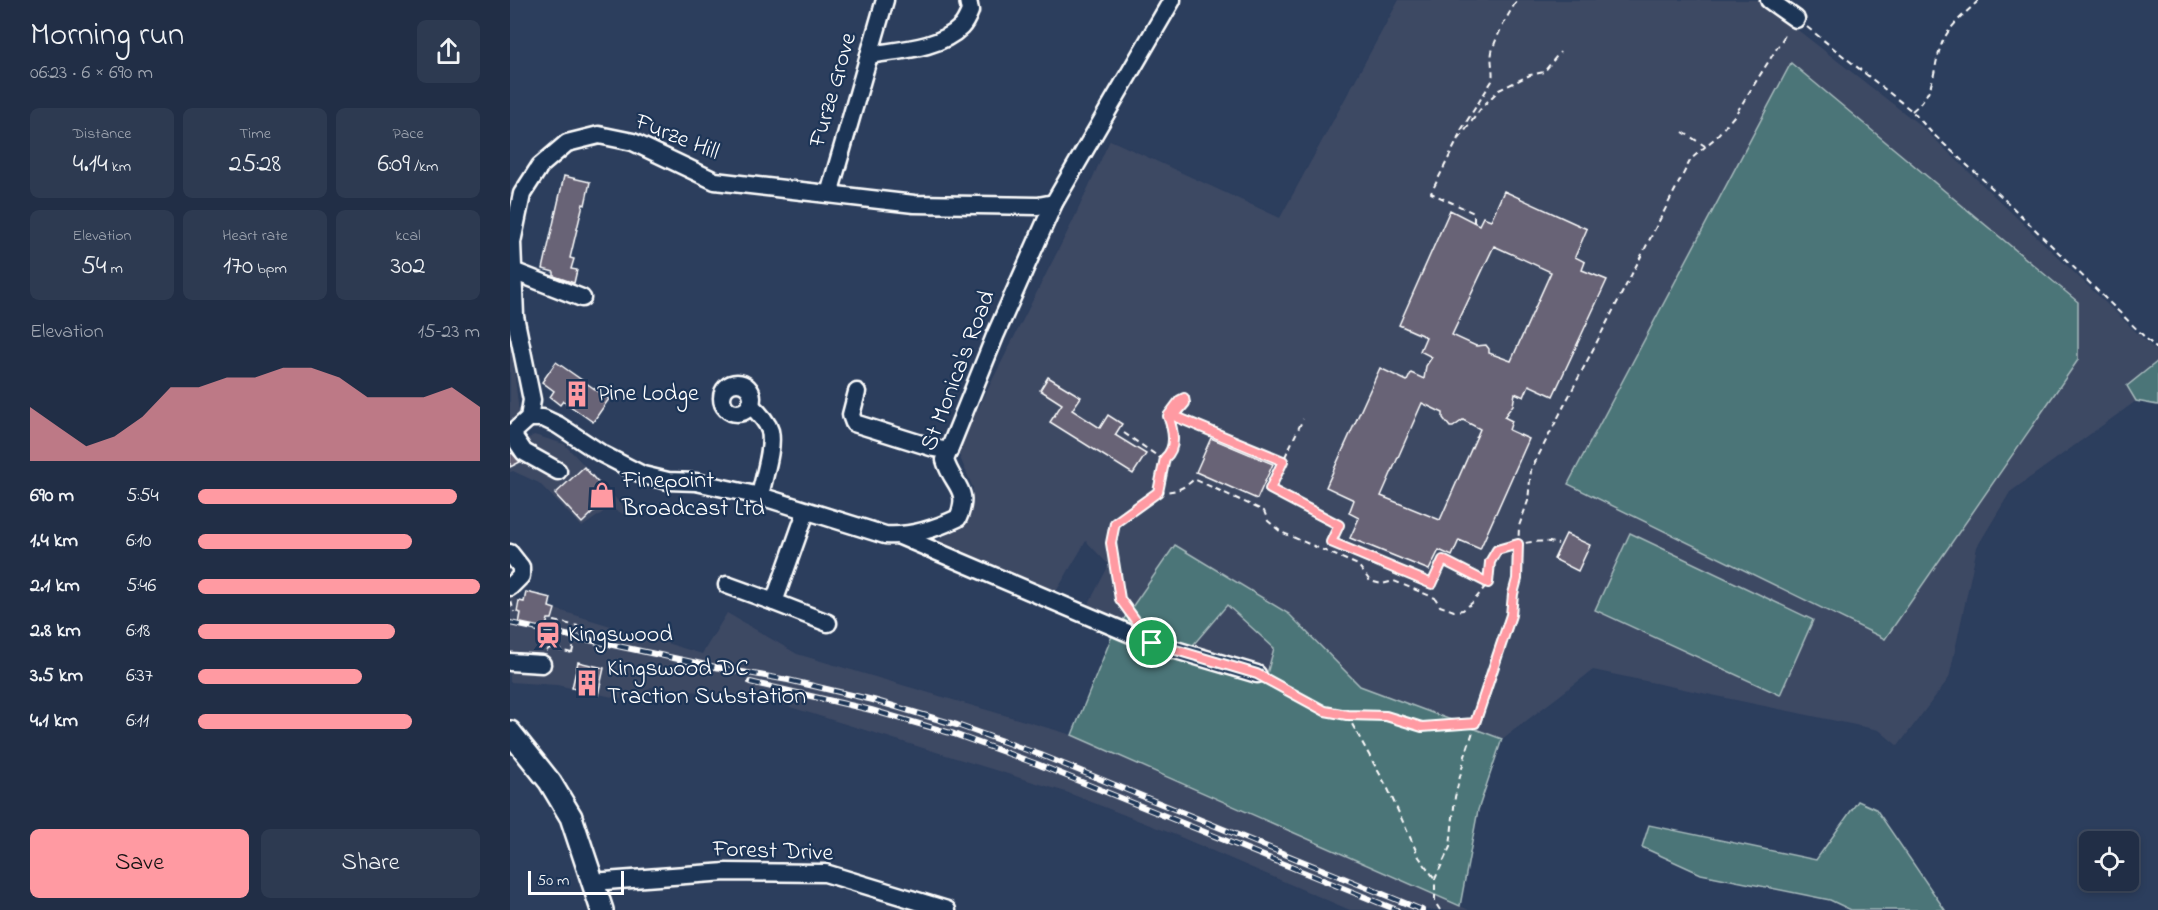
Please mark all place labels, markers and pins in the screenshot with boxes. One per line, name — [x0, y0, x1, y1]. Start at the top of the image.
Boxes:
place label: Pine Lodge — [597, 377, 699, 412]
building icon: Pine Lodge — [562, 379, 592, 409]
place label: Finepoint Broadcast Ltd — [621, 464, 765, 527]
shop icon: Finepoint Broadcast Ltd — [587, 480, 617, 510]
pin — [1126, 617, 1177, 668]
place label: Kingswood — [568, 618, 673, 653]
station icon: Kingswood — [533, 620, 563, 650]
place label: Kingswood DC Traction Substation — [607, 652, 806, 715]
building icon: Kingswood DC Traction Substation — [572, 668, 602, 698]

